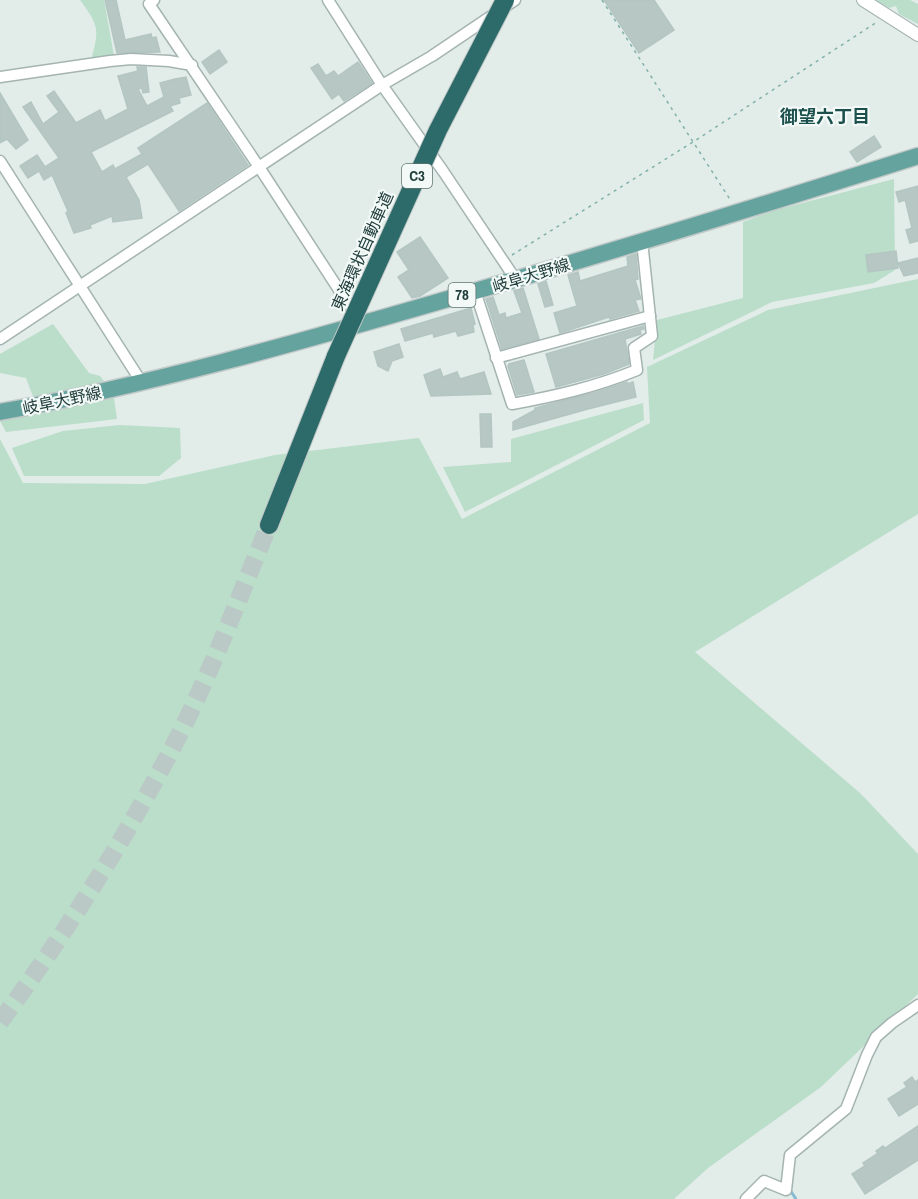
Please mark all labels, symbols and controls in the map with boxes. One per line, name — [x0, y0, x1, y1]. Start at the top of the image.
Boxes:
district label: 御望六丁目 — [779, 104, 870, 129]
road number: C3 — [402, 164, 432, 188]
street label: 東海環状自動車道 — [326, 188, 398, 314]
street label: 岐阜大野線 — [490, 253, 572, 297]
road number: 78 — [448, 283, 476, 307]
street label: 岐阜大野線 — [21, 381, 103, 419]

